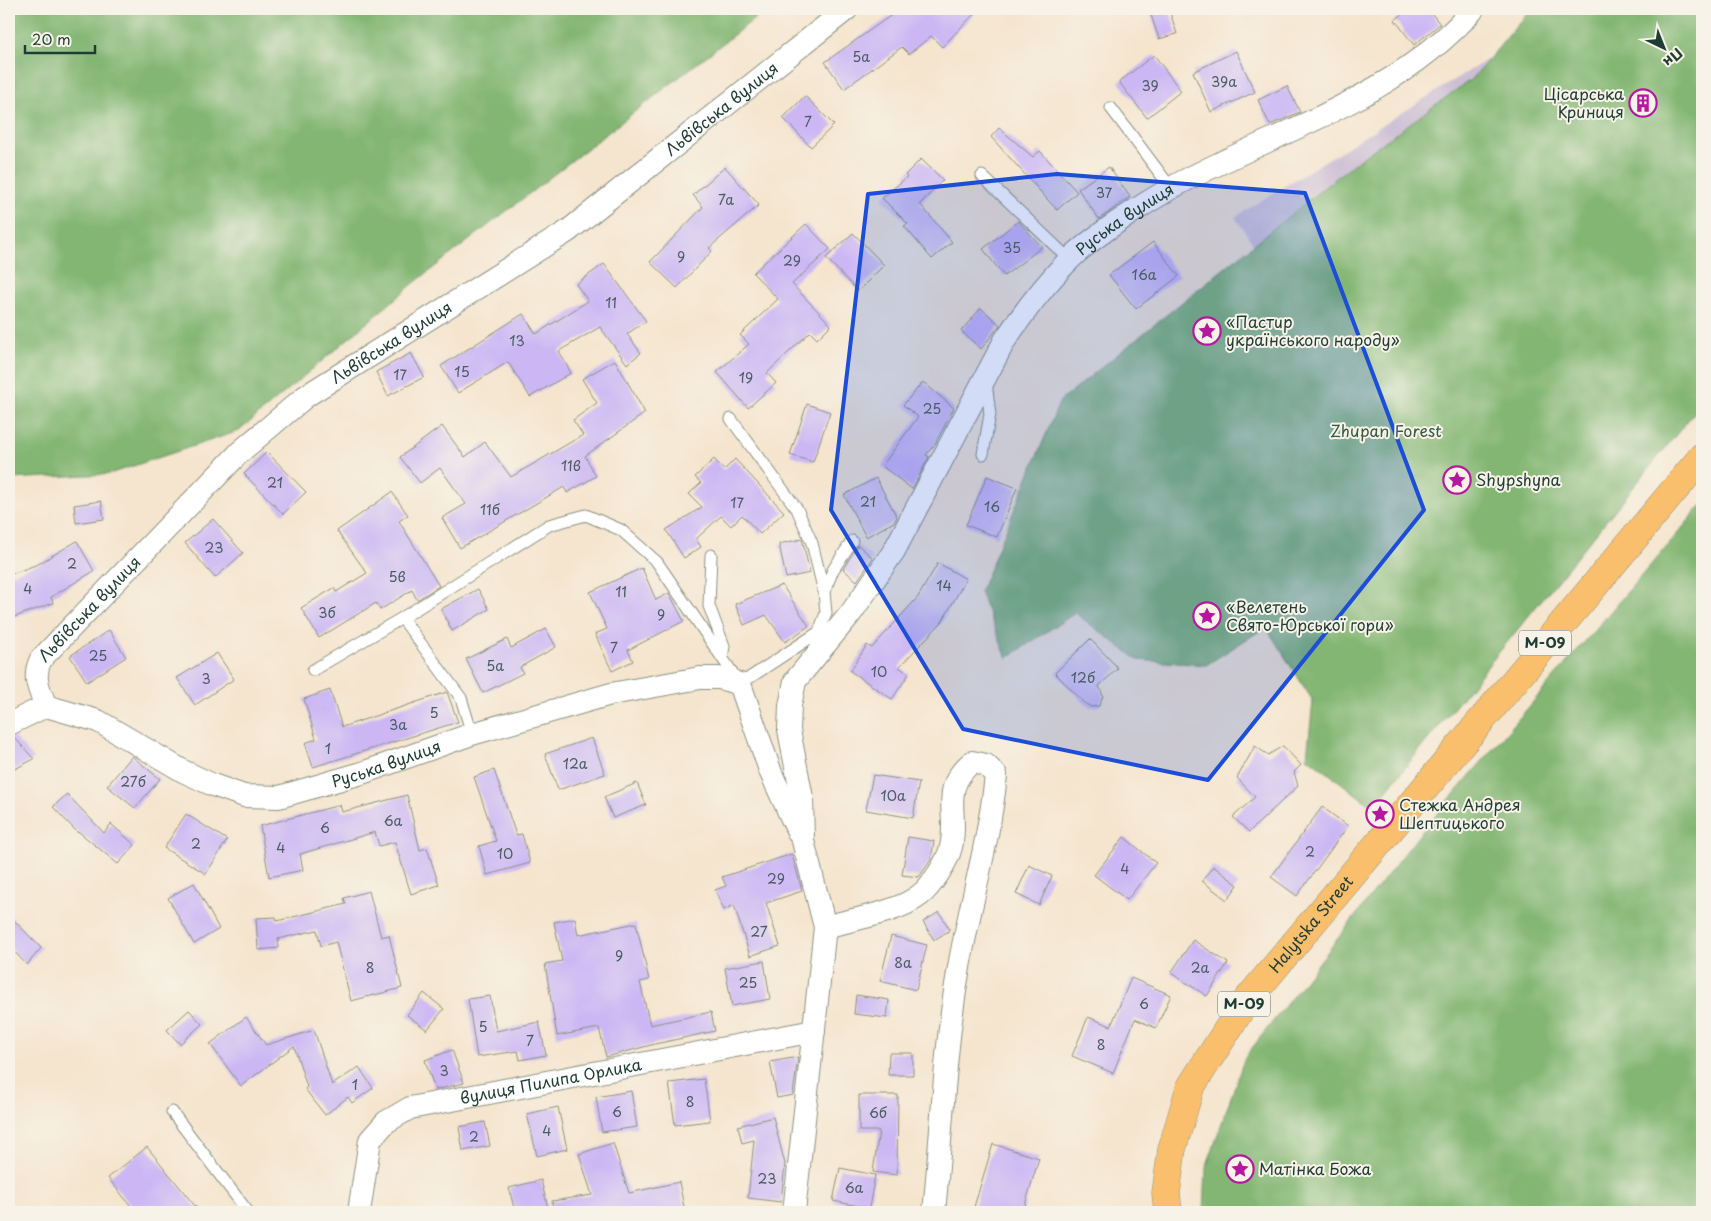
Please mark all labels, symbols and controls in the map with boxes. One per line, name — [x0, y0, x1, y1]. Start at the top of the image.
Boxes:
scale bar — [25, 22, 95, 54]
north arrow — [1638, 22, 1688, 72]
text: 20 m — [32, 27, 71, 50]
text: Пн — [1659, 43, 1688, 72]
house number: 5а — [852, 46, 870, 67]
street label: Львівська вулиця — [659, 55, 783, 161]
house number: 39а — [1211, 71, 1237, 92]
house number: 39 — [1141, 75, 1159, 96]
place label: Цісарська Криниця — [1544, 81, 1624, 123]
building icon: Цісарська Криниця — [1628, 88, 1658, 118]
house number: 7 — [804, 111, 812, 132]
street label: Руська вулиця — [1070, 176, 1178, 260]
house number: 37 — [1096, 182, 1113, 203]
house number: 7а — [718, 189, 734, 210]
house number: 35 — [1003, 237, 1021, 258]
house number: 9 — [677, 246, 685, 267]
house number: 29 — [783, 250, 801, 271]
house number: 16а — [1132, 264, 1157, 285]
house number: 11 — [605, 292, 617, 313]
street label: Львівська вулиця — [326, 294, 456, 389]
place label: «Пастир українського народу» — [1226, 309, 1400, 351]
place icon: «Пастир українського народу» — [1192, 316, 1222, 346]
house number: 13 — [509, 330, 525, 351]
house number: 15 — [454, 361, 470, 382]
house number: 17 — [393, 364, 407, 385]
house number: 19 — [739, 367, 753, 388]
house number: 25 — [923, 398, 941, 419]
park label: Zhupan Forest — [1330, 418, 1442, 442]
house number: 11в — [561, 455, 581, 476]
place icon: Shypshyna — [1442, 465, 1472, 495]
place label: Shypshyna — [1476, 467, 1561, 491]
house number: 21 — [267, 472, 283, 493]
house number: 21 — [860, 491, 876, 512]
house number: 17 — [730, 492, 744, 513]
house number: 16 — [984, 496, 1000, 517]
house number: 11б — [480, 499, 501, 520]
house number: 23 — [205, 537, 223, 558]
street label: Львівська вулиця — [32, 550, 145, 666]
house number: 2 — [67, 553, 77, 574]
house number: 5в — [388, 566, 406, 587]
house number: 14 — [936, 575, 952, 596]
house number: 4 — [23, 578, 33, 599]
house number: 11 — [615, 581, 627, 602]
place label: «Велетень Свято-Юрської гори» — [1226, 594, 1394, 636]
place icon: «Велетень Свято-Юрської гори» — [1192, 601, 1222, 631]
house number: 3б — [318, 602, 337, 623]
house number: 9 — [657, 604, 665, 625]
road number: М-09 — [1519, 630, 1571, 656]
house number: 7 — [610, 637, 618, 658]
house number: 25 — [89, 645, 107, 666]
house number: 5а — [486, 655, 504, 676]
house number: 10 — [871, 661, 887, 682]
house number: 12б — [1071, 667, 1096, 688]
house number: 3 — [201, 668, 211, 689]
house number: 5 — [429, 702, 439, 723]
house number: 3а — [389, 714, 407, 735]
street label: Руська вулиця — [328, 733, 444, 792]
house number: 1 — [325, 738, 331, 759]
house number: 12а — [563, 753, 588, 774]
house number: 27б — [120, 771, 147, 792]
house number: 10а — [880, 785, 906, 806]
place label: Стежка Андрея Шептицького — [1399, 792, 1521, 834]
place icon: Стежка Андрея Шептицького — [1365, 799, 1395, 829]
house number: 6а — [384, 810, 403, 831]
house number: 6 — [320, 817, 330, 838]
house number: 2 — [191, 833, 201, 854]
house number: 4 — [276, 837, 286, 858]
house number: 2 — [1305, 841, 1315, 862]
house number: 10 — [497, 843, 513, 864]
house number: 4 — [1120, 858, 1130, 879]
house number: 29 — [767, 868, 785, 889]
street label: Halytska Street — [1262, 870, 1358, 978]
house number: 27 — [750, 921, 768, 942]
house number: 9 — [615, 945, 623, 966]
house number: 8а — [894, 952, 912, 973]
house number: 8 — [366, 957, 374, 978]
house number: 2а — [1191, 957, 1209, 978]
house number: 25 — [739, 972, 757, 993]
road number: М-09 — [1218, 992, 1270, 1016]
house number: 6 — [1139, 993, 1149, 1014]
house number: 5 — [478, 1016, 488, 1037]
house number: 7 — [526, 1030, 534, 1051]
house number: 8 — [1097, 1034, 1105, 1055]
street label: вулиця Пилипа Орлика — [458, 1051, 643, 1109]
house number: 3 — [439, 1060, 449, 1081]
house number: 1 — [352, 1074, 358, 1095]
house number: 8 — [686, 1091, 694, 1112]
house number: 6 — [612, 1101, 622, 1122]
house number: 6б — [869, 1102, 888, 1123]
house number: 4 — [542, 1120, 552, 1141]
house number: 2 — [469, 1126, 479, 1147]
place icon: Матінка Божа — [1225, 1154, 1255, 1184]
place label: Матінка Божа — [1259, 1156, 1371, 1180]
house number: 23 — [758, 1168, 776, 1189]
house number: 6а — [845, 1177, 864, 1198]

